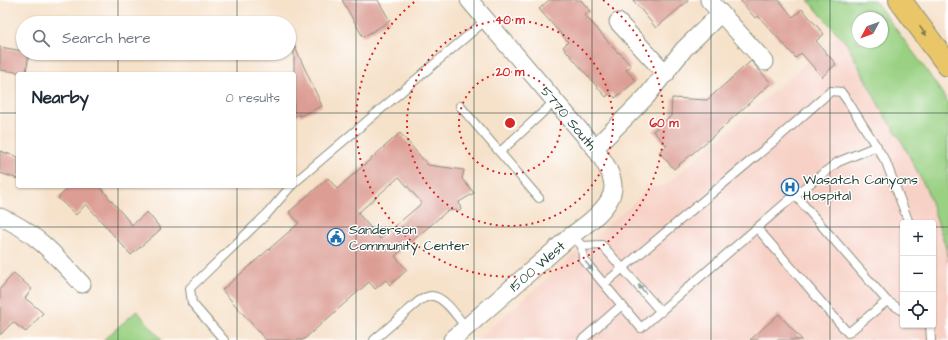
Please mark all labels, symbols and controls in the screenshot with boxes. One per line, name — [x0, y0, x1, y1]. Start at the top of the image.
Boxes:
text: 40 m — [495, 12, 526, 29]
north arrow — [852, 12, 888, 48]
search box — [16, 16, 296, 60]
one-way arrow — [919, 26, 928, 37]
icon: search — [30, 27, 52, 49]
text: Search here — [62, 28, 151, 49]
text: 20 m — [495, 64, 525, 81]
street label: 5770 South — [535, 82, 601, 155]
text: Nearby — [32, 86, 89, 110]
text: 0 results — [225, 89, 280, 107]
text: 60 m — [649, 115, 679, 132]
centre of rings — [503, 116, 517, 130]
place label: Wasatch Canyons Hospital — [803, 170, 918, 206]
hospital icon: Wasatch Canyons Hospital — [780, 177, 800, 197]
place label: Sanderson Community Center — [349, 220, 469, 256]
map controls — [900, 220, 936, 328]
button: + — [900, 220, 936, 256]
public building icon: Sanderson Community Center — [326, 227, 346, 247]
street label: 1500 West — [505, 237, 570, 297]
button: − — [900, 256, 936, 292]
one-way arrow — [584, 262, 593, 271]
one-way arrow — [637, 284, 646, 295]
button: locate — [900, 292, 936, 328]

